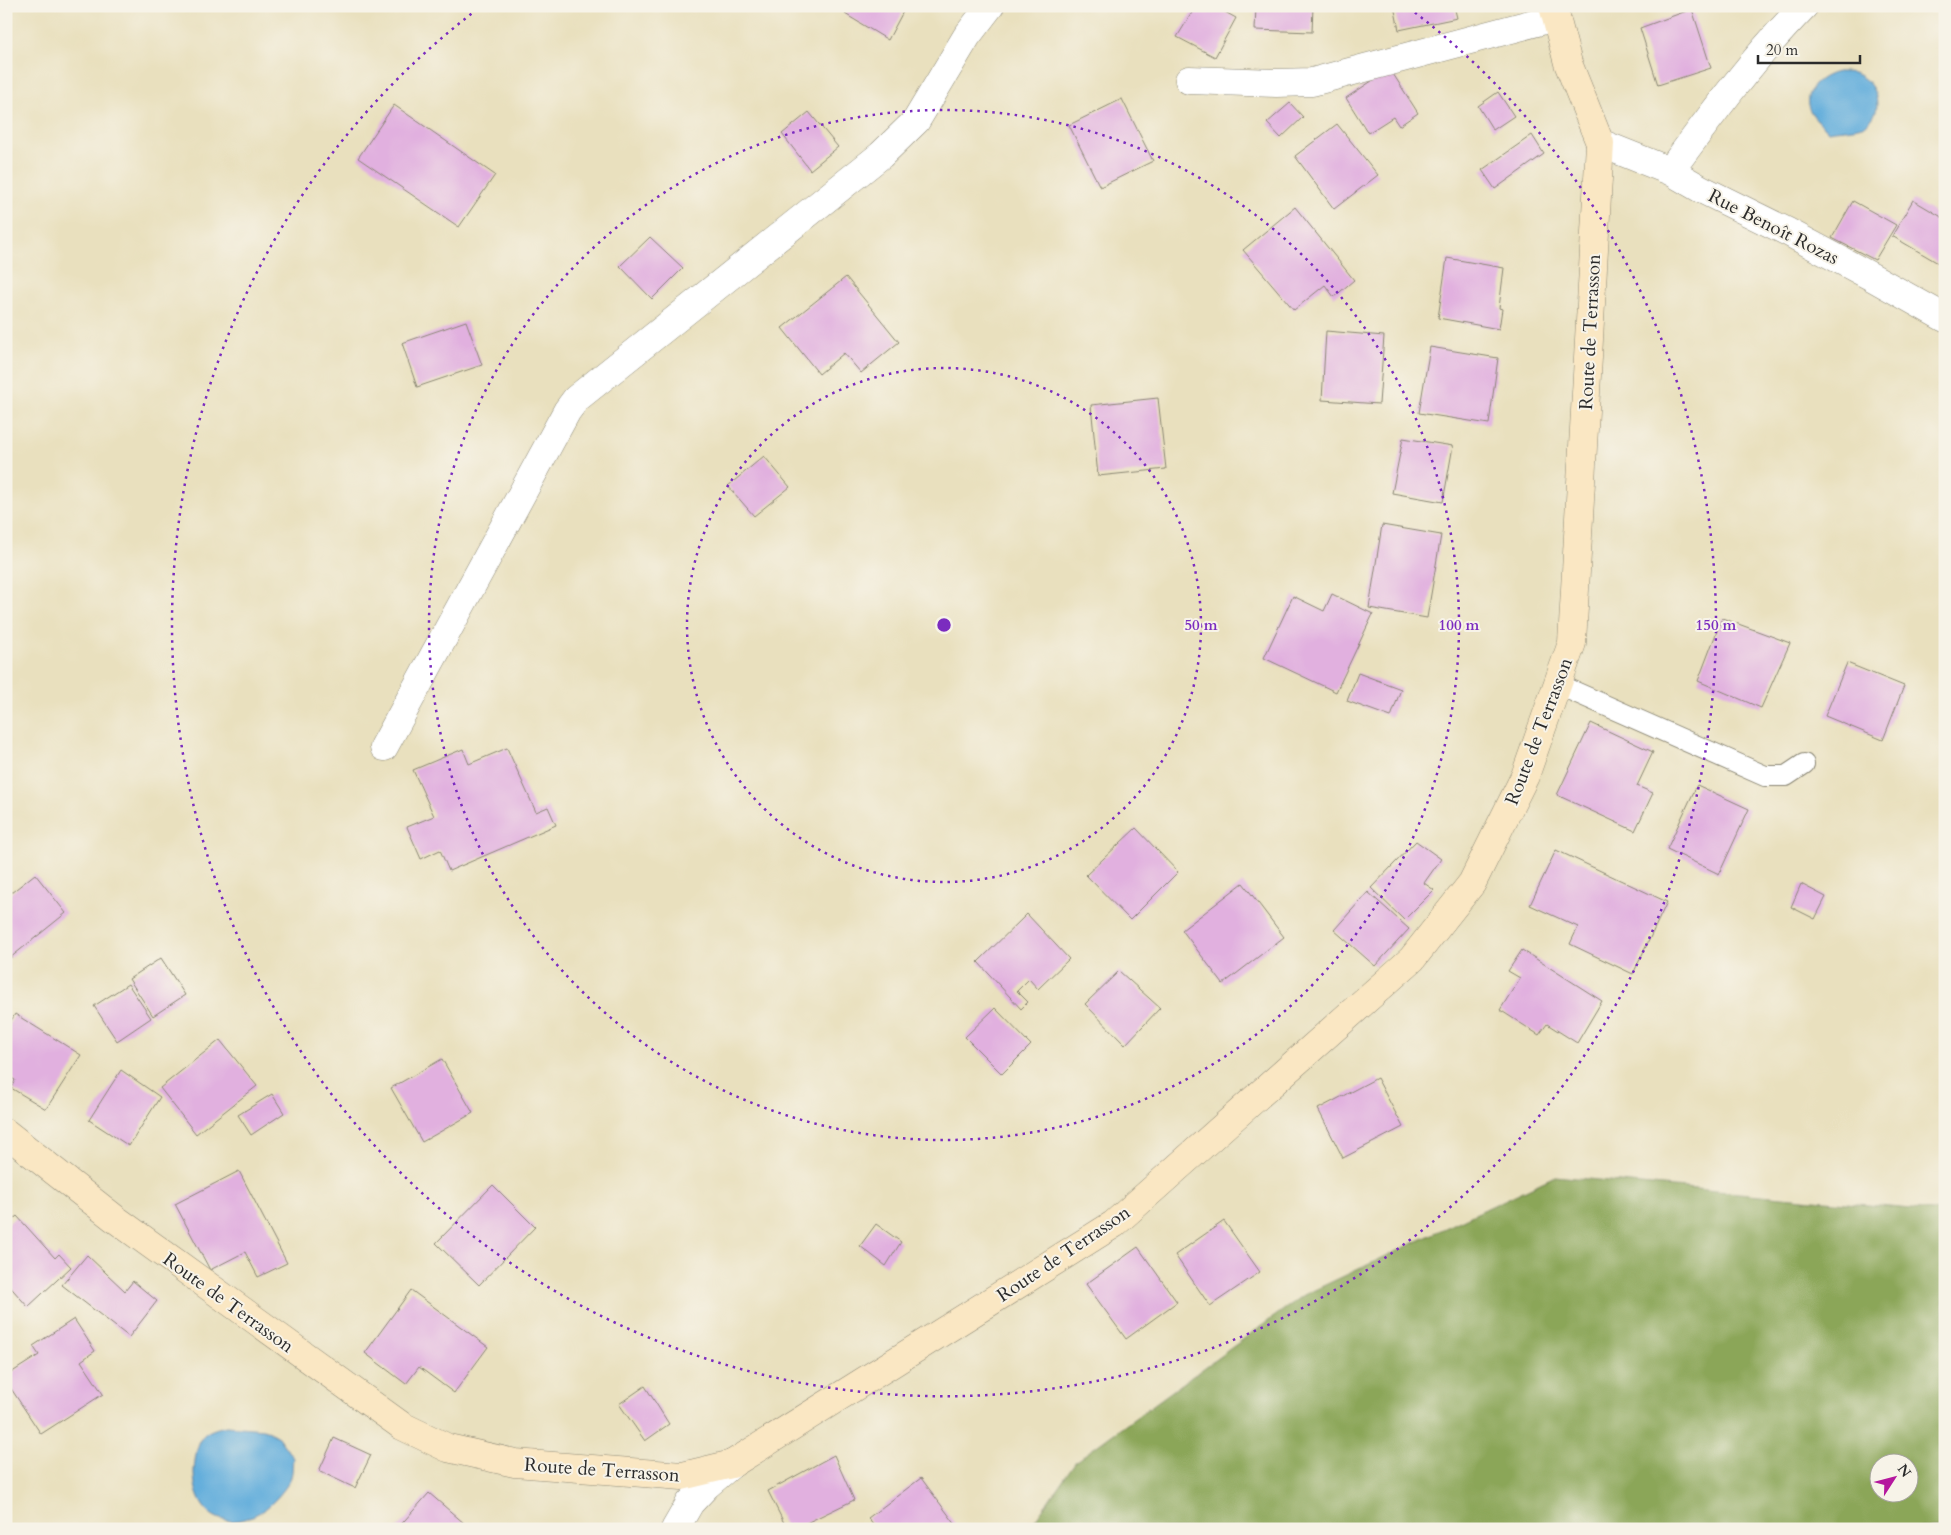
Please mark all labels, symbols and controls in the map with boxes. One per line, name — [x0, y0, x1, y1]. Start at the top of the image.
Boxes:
scale bar — [1758, 32, 1861, 64]
text: 20 m — [1766, 40, 1798, 60]
street label: Rue Benoît Rozas — [1704, 183, 1843, 271]
street label: Route de Terrasson — [1573, 253, 1607, 411]
text: 50 m — [1184, 615, 1218, 635]
text: 100 m — [1439, 615, 1480, 635]
text: 150 m — [1696, 615, 1737, 635]
centre of rings — [935, 616, 953, 634]
street label: Route de Terrasson — [1499, 654, 1579, 809]
street label: Route de Terrasson — [992, 1199, 1136, 1308]
street label: Route de Terrasson — [158, 1246, 299, 1359]
street label: Route de Terrasson — [523, 1452, 681, 1488]
north arrow — [1868, 1452, 1918, 1502]
text: N — [1893, 1460, 1915, 1481]

